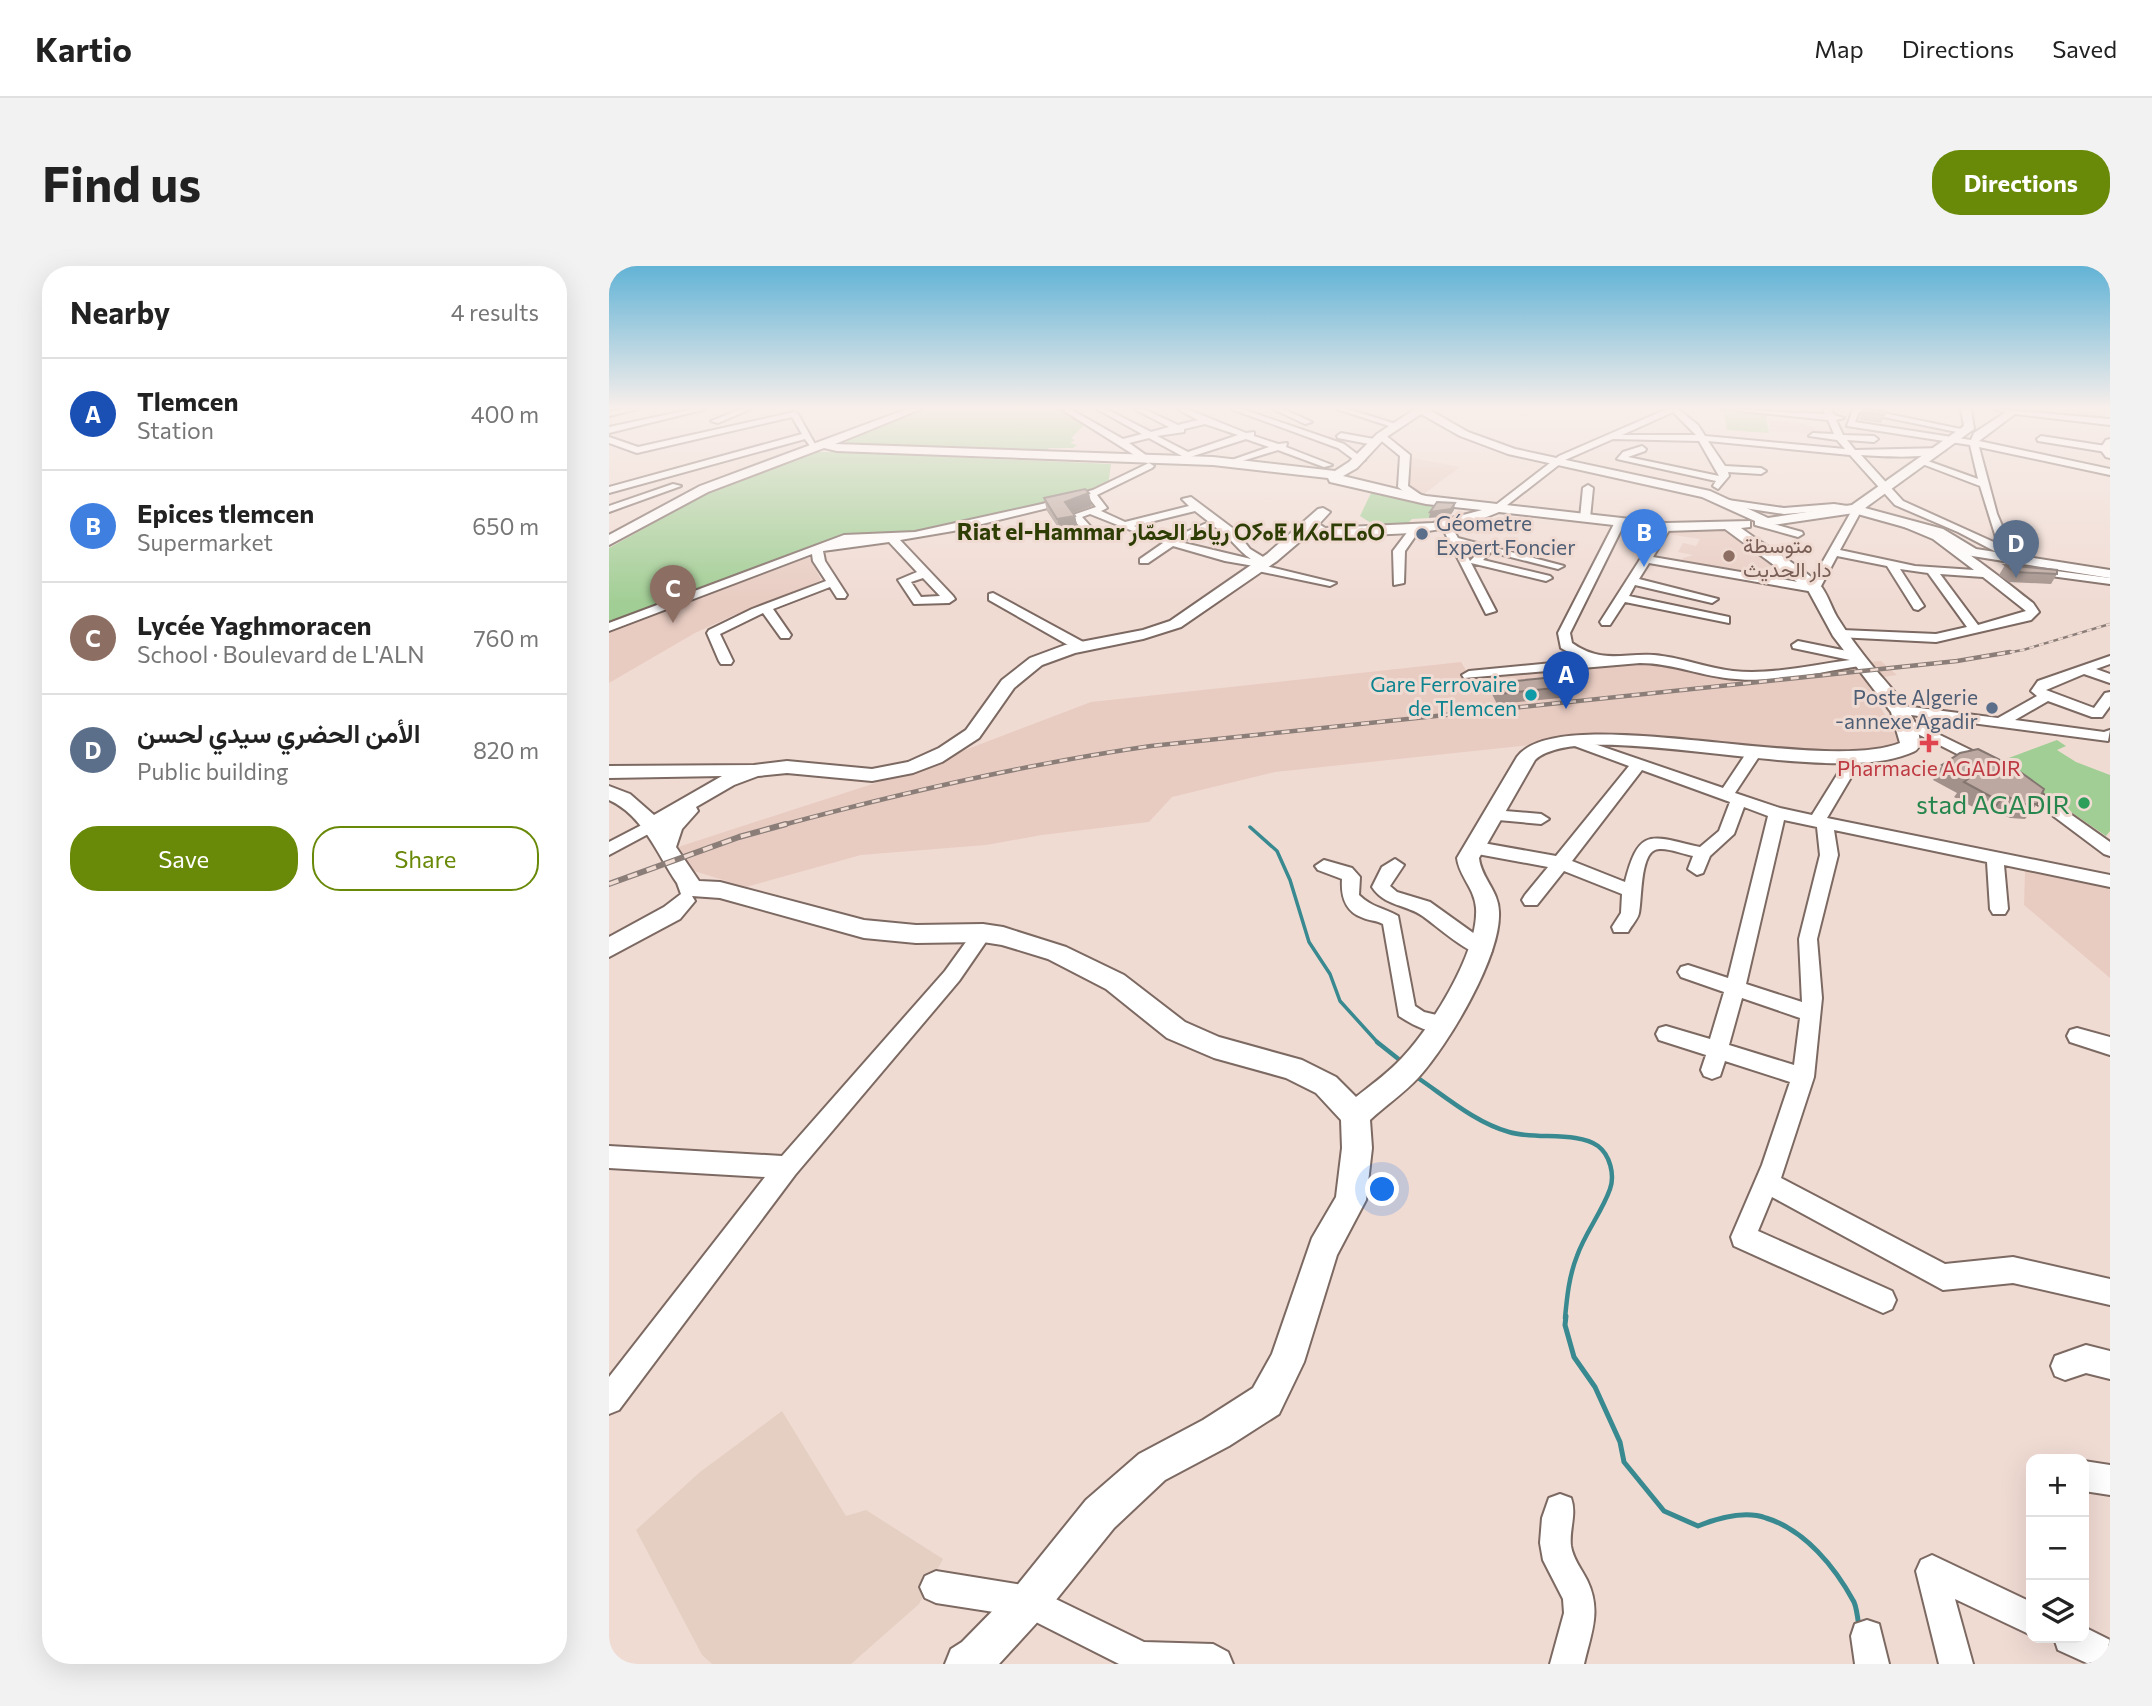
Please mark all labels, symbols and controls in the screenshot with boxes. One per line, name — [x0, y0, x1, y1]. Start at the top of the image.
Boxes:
text: Kartio — [35, 28, 132, 69]
text: Map — [1814, 34, 1864, 63]
text: Directions — [1902, 34, 2014, 63]
text: Saved — [2052, 34, 2117, 63]
button: Directions — [1932, 150, 2110, 215]
text: Find us — [42, 152, 201, 212]
text: Nearby — [70, 293, 170, 330]
text: 4 results — [451, 298, 539, 326]
text: Tlemcen — [137, 385, 239, 416]
text: A — [85, 400, 101, 428]
text: 400 m — [471, 400, 539, 428]
text: Station — [137, 416, 214, 444]
text: Epices tlemcen — [137, 497, 314, 528]
pin: B — [1621, 509, 1667, 567]
place label: Géometre Expert Foncier — [1436, 510, 1576, 559]
text: B — [85, 512, 101, 540]
text: 650 m — [472, 512, 539, 540]
district label: Riat el-Hammar رياط الحمّار ⵔⵢⴰⵟ ⵍⵃⴰⵎⵎⴰⵔ — [957, 517, 1385, 547]
pin: D — [1993, 520, 2039, 578]
marker: Géometre Expert Foncier — [1414, 526, 1430, 542]
text: Supermarket — [137, 528, 273, 556]
place label: متوسطة دار الحديث — [1743, 532, 1832, 583]
marker: متوسطة دار الحديث — [1721, 548, 1737, 564]
pin: C — [650, 565, 696, 623]
text: Lycée Yaghmoracen — [137, 609, 372, 640]
text: C — [85, 624, 101, 652]
text: 760 m — [473, 624, 539, 652]
text: School · Boulevard de L'ALN — [137, 640, 425, 668]
pin: A — [1543, 651, 1589, 709]
place label: Gare Ferrovaire de Tlemcen — [1370, 671, 1517, 720]
place label: Poste Algerie -annexe Agadir — [1835, 684, 1978, 733]
marker: Gare Ferrovaire de Tlemcen — [1523, 687, 1539, 703]
marker: Poste Algerie -annexe Agadir — [1984, 700, 2000, 716]
text: الأمن الحضري سيدي لحسن — [137, 717, 420, 748]
marker: Pharmacie AGADIR — [1921, 735, 1937, 751]
text: D — [85, 736, 101, 764]
text: 820 m — [473, 736, 539, 764]
place label: Pharmacie AGADIR — [1837, 755, 2021, 780]
text: Public building — [137, 757, 288, 785]
place label: stad AGADIR — [1916, 788, 2070, 819]
marker: stad AGADIR — [2076, 795, 2092, 811]
button: Save — [70, 826, 298, 891]
button: Share — [312, 826, 539, 891]
your location — [1365, 1172, 1399, 1206]
map controls — [2026, 1454, 2089, 1643]
button: + — [2026, 1454, 2089, 1517]
button: − — [2026, 1517, 2089, 1580]
button: layers — [2026, 1580, 2089, 1643]

